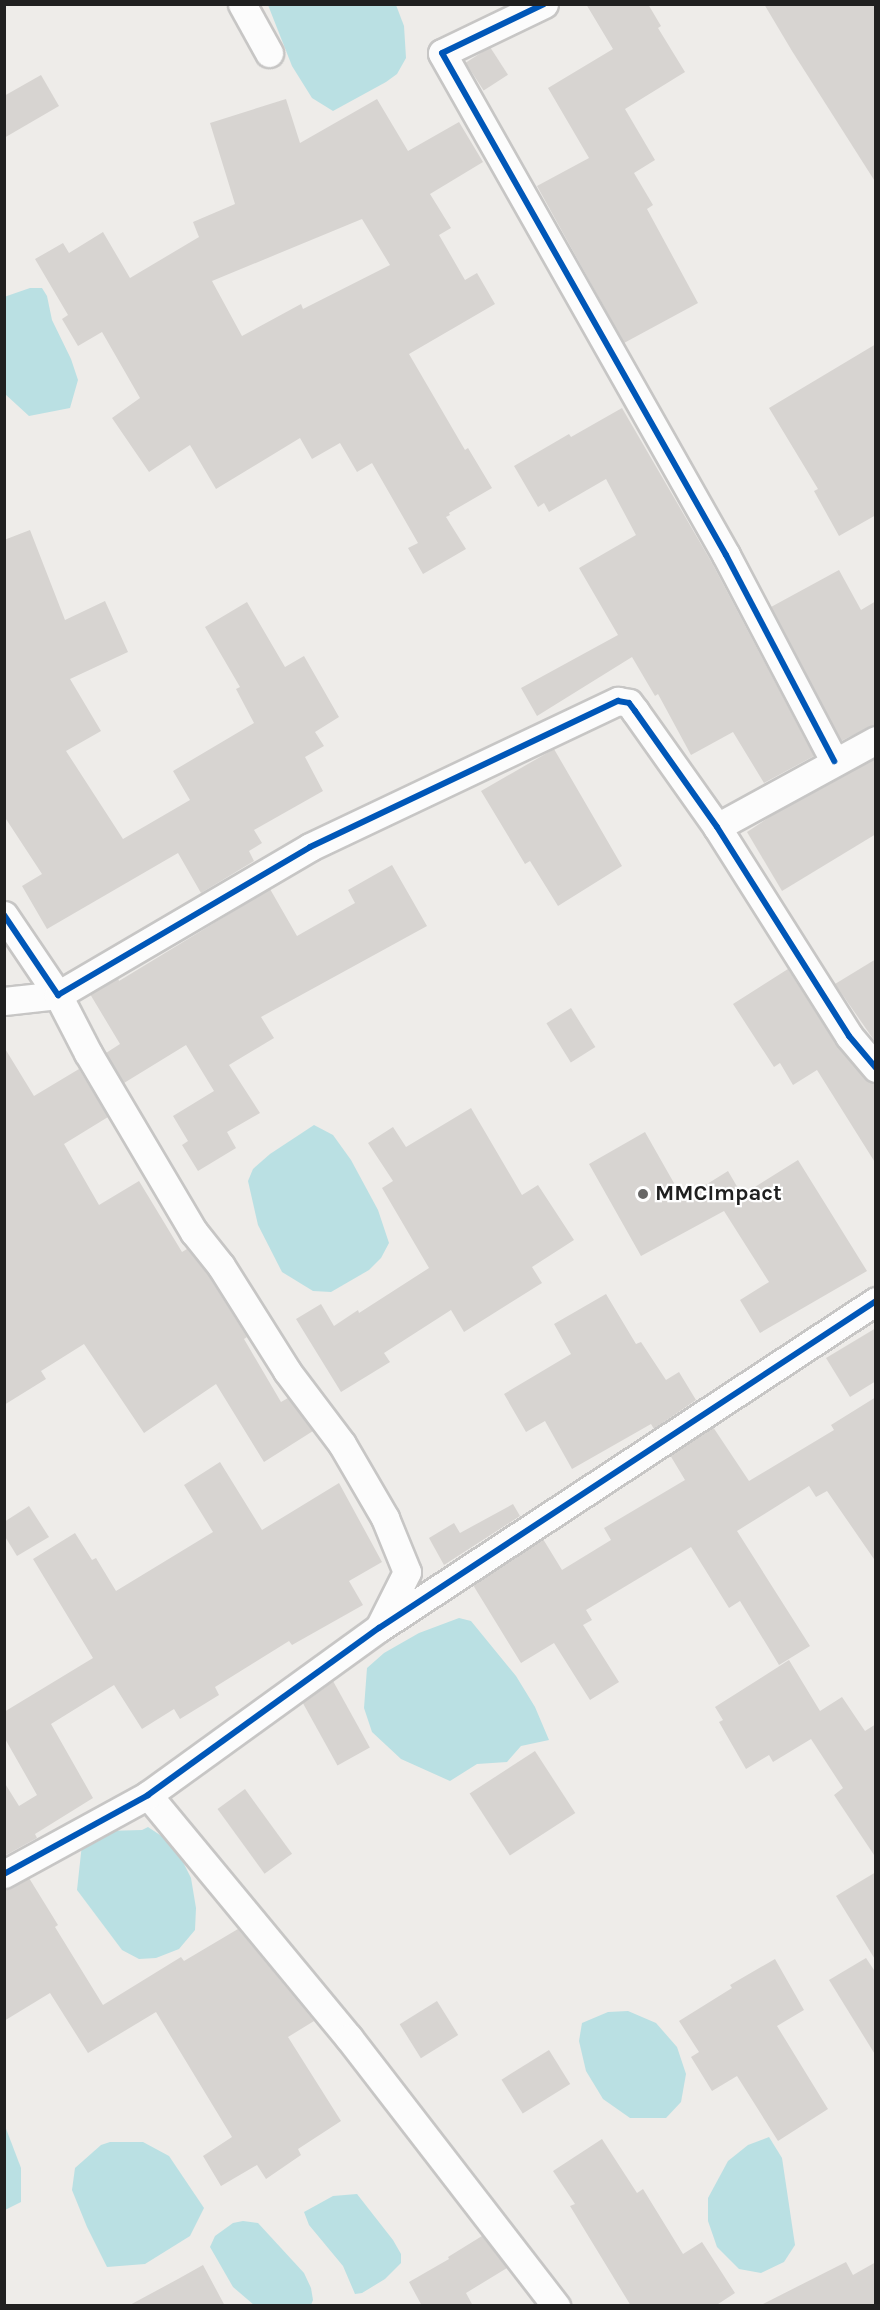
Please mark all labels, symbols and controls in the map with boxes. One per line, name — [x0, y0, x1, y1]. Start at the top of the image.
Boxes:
place label: MMCImpact — [655, 1181, 782, 1207]
marker: MMCImpact — [636, 1187, 650, 1201]

